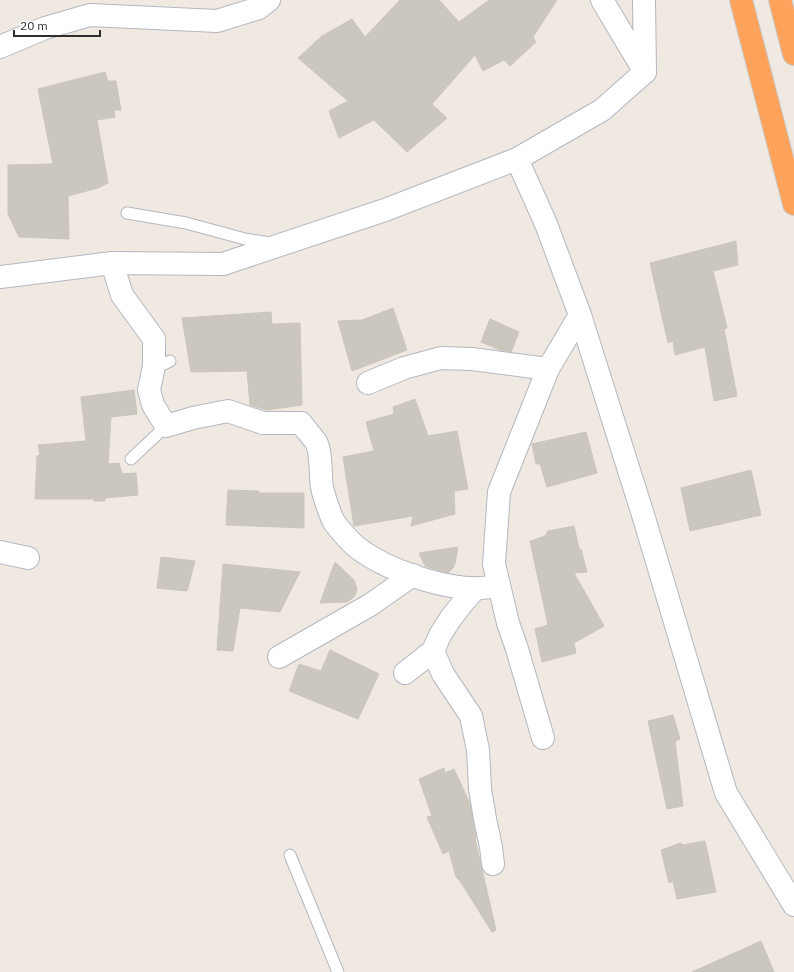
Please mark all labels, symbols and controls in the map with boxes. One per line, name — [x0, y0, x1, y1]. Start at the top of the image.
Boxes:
scale bar — [14, 12, 100, 38]
text: 20 m — [20, 18, 48, 33]

